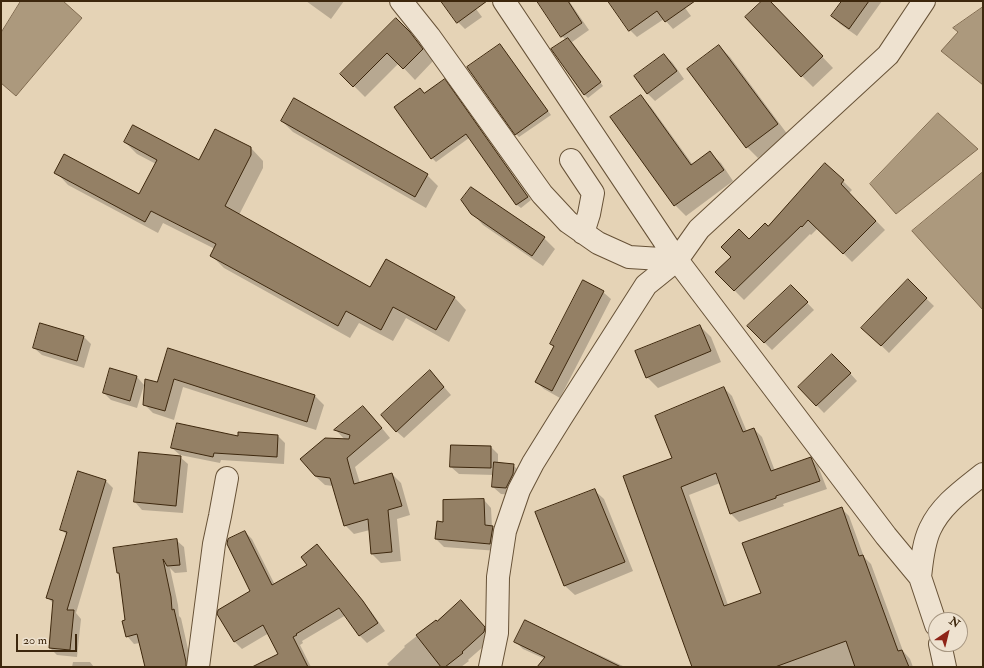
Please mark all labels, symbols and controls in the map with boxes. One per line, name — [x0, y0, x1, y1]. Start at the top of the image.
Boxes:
north arrow — [928, 612, 968, 652]
text: N — [947, 614, 962, 631]
scale bar — [18, 626, 79, 652]
text: 20 m — [23, 633, 47, 648]

